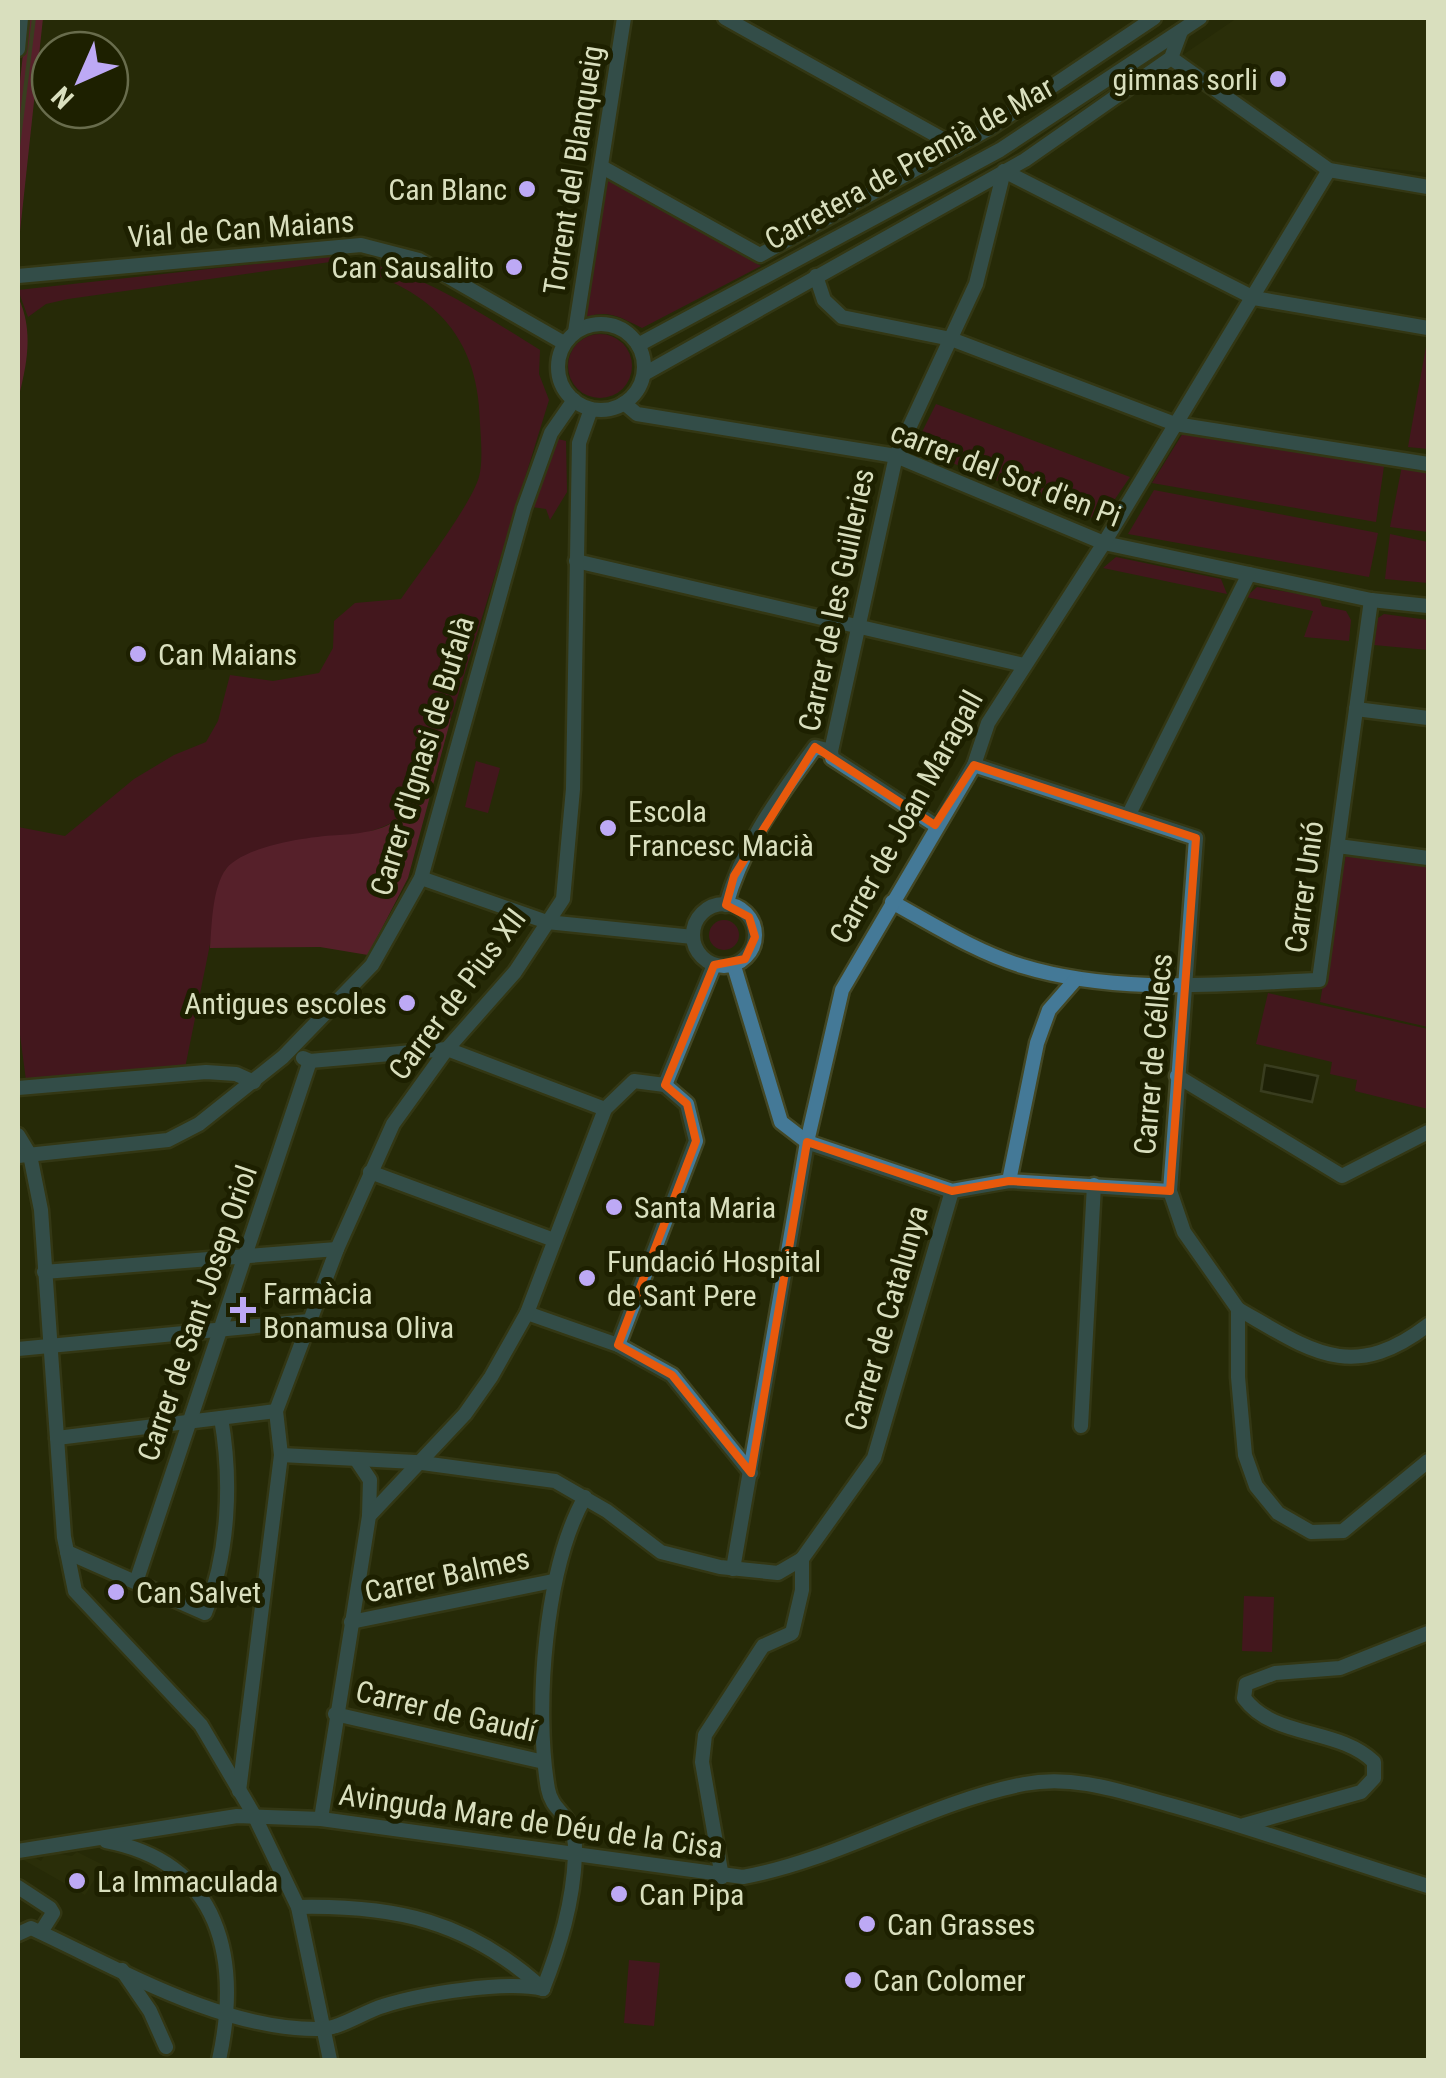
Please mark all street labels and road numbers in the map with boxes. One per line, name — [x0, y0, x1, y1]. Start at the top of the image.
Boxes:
street label: Torrent del Blanqueig — [536, 43, 610, 297]
street label: Carretera de Premià de Mar — [759, 69, 1059, 257]
street label: Vial de Can Maians — [127, 204, 355, 254]
street label: carrer del Sot d'en Pi — [886, 414, 1126, 534]
street label: Carrer de les Guilleries — [791, 466, 881, 734]
street label: Carrer d'Ignasi de Bufalà — [363, 612, 481, 900]
street label: Carrer de Joan Maragall — [822, 685, 990, 949]
street label: Carrer Unió — [1277, 819, 1331, 955]
street label: Carrer de Pius XII — [381, 901, 533, 1087]
street label: Carrer de Céllecs — [1127, 952, 1179, 1156]
street label: Carrer de Sant Josep Oriol — [130, 1161, 264, 1465]
street label: Carrer de Catalunya — [837, 1201, 935, 1435]
street label: Carrer Balmes — [361, 1540, 533, 1610]
street label: Carrer de Gaudí — [352, 1673, 541, 1749]
street label: Avinguda Mare de Déu de la Cisa — [337, 1777, 725, 1865]

